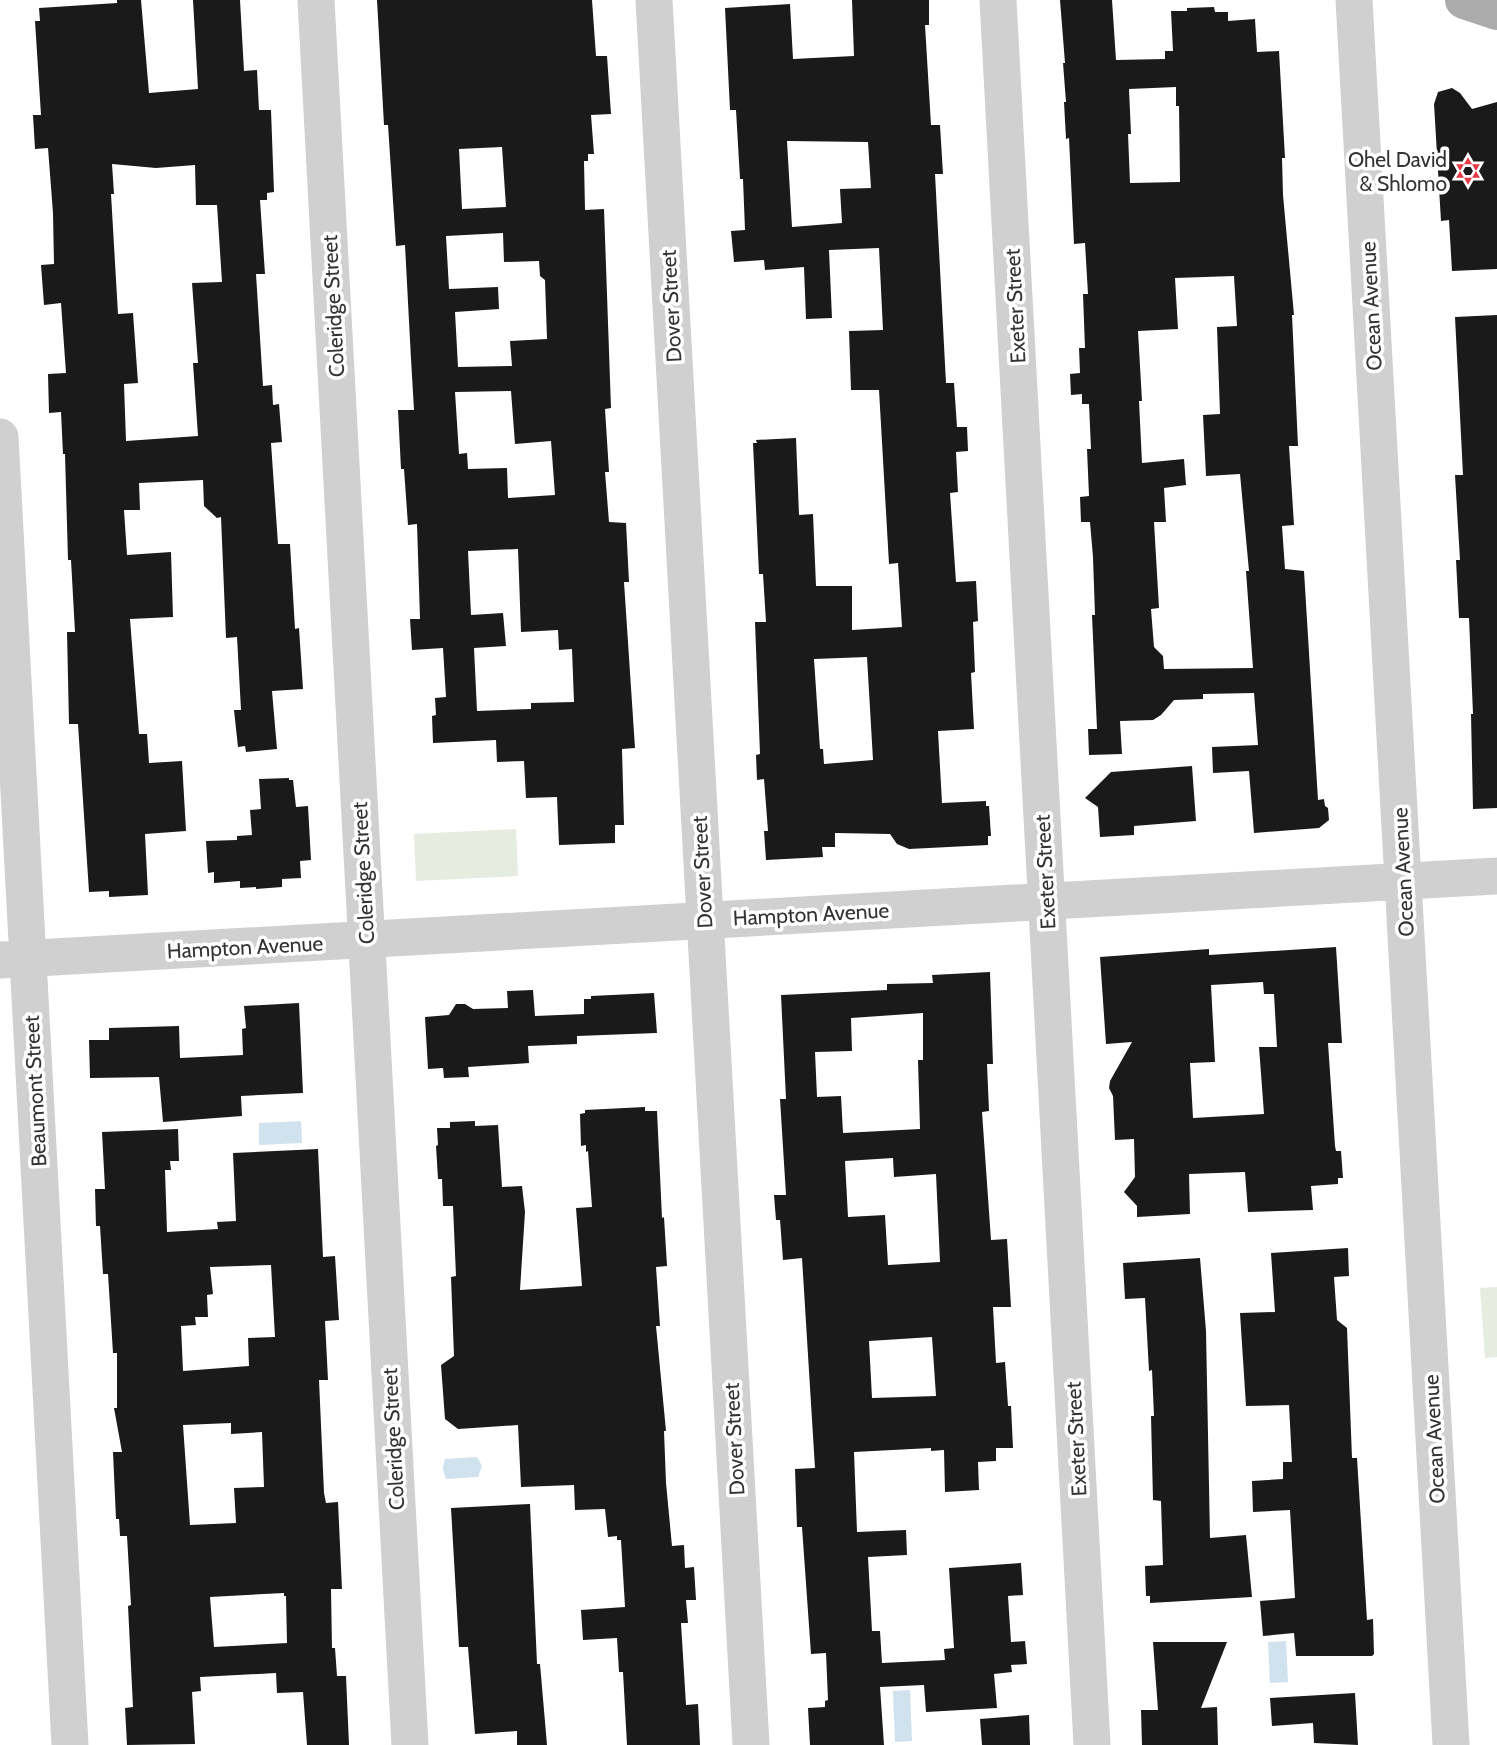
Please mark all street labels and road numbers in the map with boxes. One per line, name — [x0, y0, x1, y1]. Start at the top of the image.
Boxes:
street label: Coleridge Street — [317, 234, 349, 378]
street label: Ocean Avenue — [1355, 241, 1387, 371]
street label: Exeter Street — [1000, 248, 1030, 364]
street label: Dover Street — [656, 249, 686, 363]
street label: Coleridge Street — [347, 801, 379, 945]
street label: Ocean Avenue — [1387, 807, 1419, 937]
street label: Exeter Street — [1030, 814, 1060, 930]
street label: Dover Street — [687, 815, 717, 929]
street label: Hampton Avenue — [732, 897, 890, 931]
street label: Hampton Avenue — [166, 930, 324, 964]
street label: Beaumont Street — [19, 1015, 51, 1167]
street label: Coleridge Street — [377, 1367, 409, 1511]
street label: Ocean Avenue — [1418, 1374, 1450, 1504]
street label: Exeter Street — [1061, 1381, 1091, 1497]
street label: Dover Street — [719, 1382, 749, 1496]

